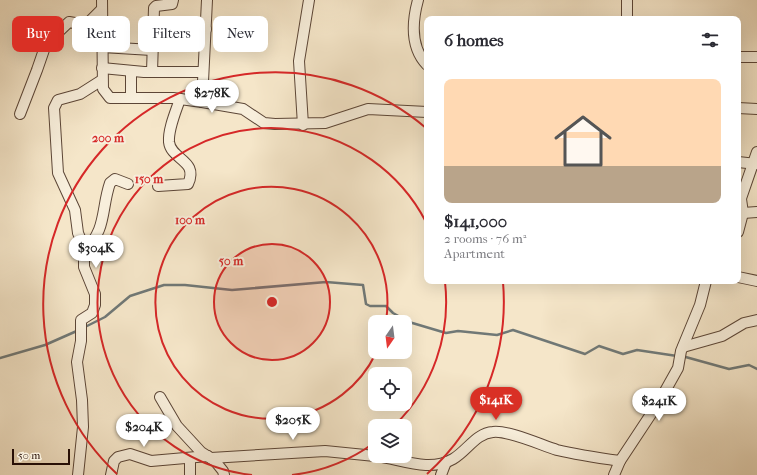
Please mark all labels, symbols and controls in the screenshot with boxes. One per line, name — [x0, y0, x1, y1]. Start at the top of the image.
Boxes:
chip: Buy — [12, 16, 64, 52]
chip: Rent — [72, 16, 130, 52]
chip: Filters — [138, 16, 205, 52]
chip: New — [213, 16, 268, 52]
icon: filters — [699, 29, 721, 51]
text: 6 homes — [444, 30, 504, 50]
pin: $278K — [184, 80, 240, 114]
text: $278K — [194, 85, 230, 100]
icon: home — [547, 105, 619, 177]
text: 200 m — [92, 131, 125, 145]
text: 150 m — [135, 172, 164, 186]
text: $141,000 — [444, 211, 507, 231]
text: 100 m — [175, 213, 206, 227]
text: 2 rooms · 76 m² — [444, 231, 526, 246]
pin: $304K — [68, 235, 124, 269]
text: $304K — [78, 240, 114, 255]
text: Apartment — [444, 246, 505, 261]
text: 50 m — [219, 254, 244, 268]
centre of rings — [265, 295, 279, 309]
north arrow — [368, 315, 412, 359]
map controls — [368, 315, 412, 463]
button: locate — [368, 367, 412, 411]
pin: $141K — [468, 387, 524, 421]
pin: $241K — [631, 388, 687, 422]
text: $141K — [479, 392, 513, 407]
text: $241K — [641, 393, 677, 408]
pin: $205K — [265, 407, 321, 441]
text: $205K — [275, 412, 311, 427]
pin: $204K — [116, 414, 172, 448]
text: $204K — [125, 419, 163, 434]
button: layers — [368, 419, 412, 463]
scale bar — [12, 447, 70, 466]
text: 50 m — [18, 449, 40, 462]

